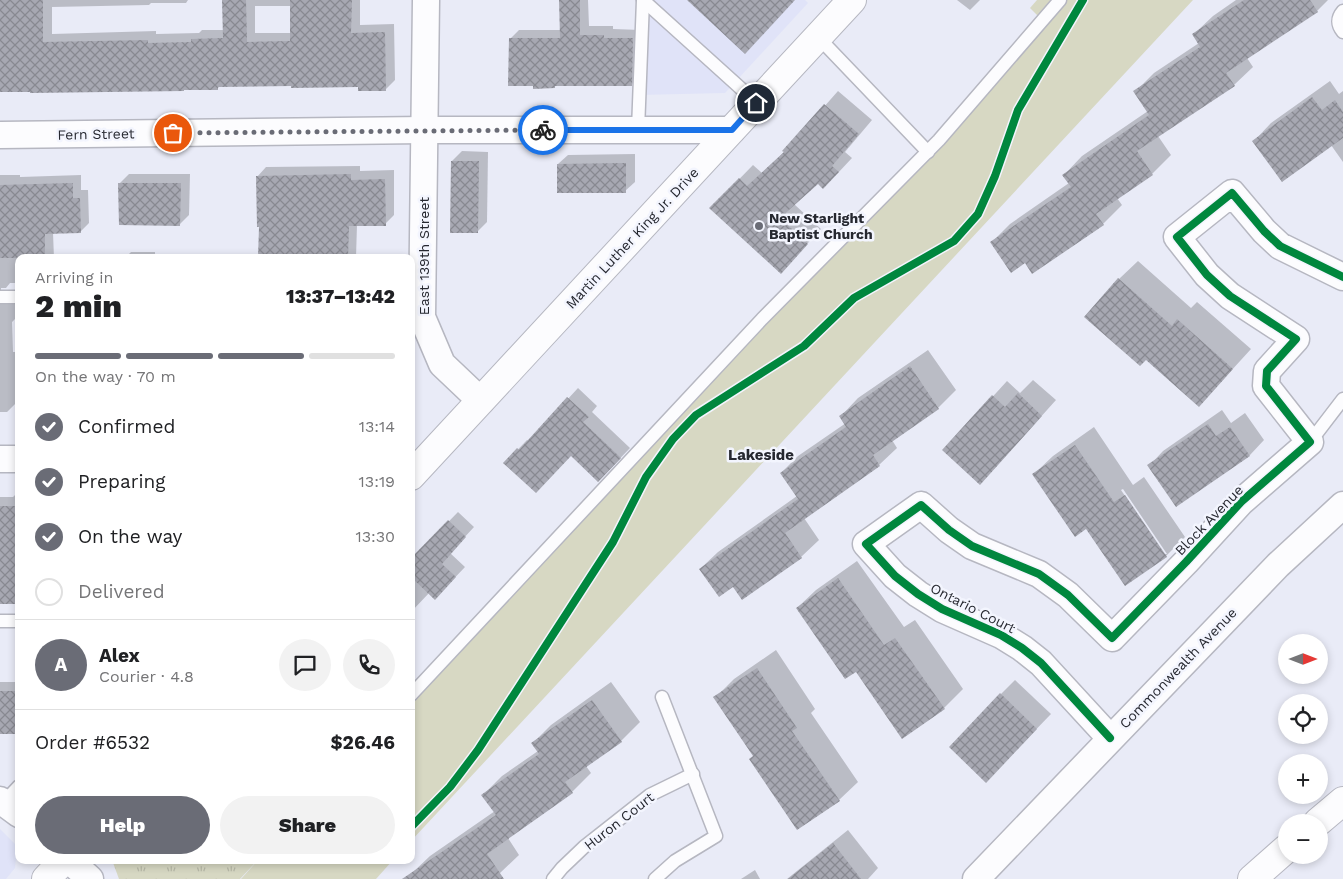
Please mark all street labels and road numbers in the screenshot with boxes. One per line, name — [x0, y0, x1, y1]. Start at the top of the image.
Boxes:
street label: Fern Street — [57, 125, 135, 143]
street label: Martin Luther King Jr. Drive — [562, 164, 702, 312]
street label: East 139th Street — [416, 197, 432, 315]
street label: Block Avenue — [1172, 482, 1246, 558]
street label: Ontario Court — [928, 580, 1018, 636]
street label: Commonwealth Avenue — [1116, 604, 1240, 732]
street label: Huron Court — [581, 789, 657, 853]

